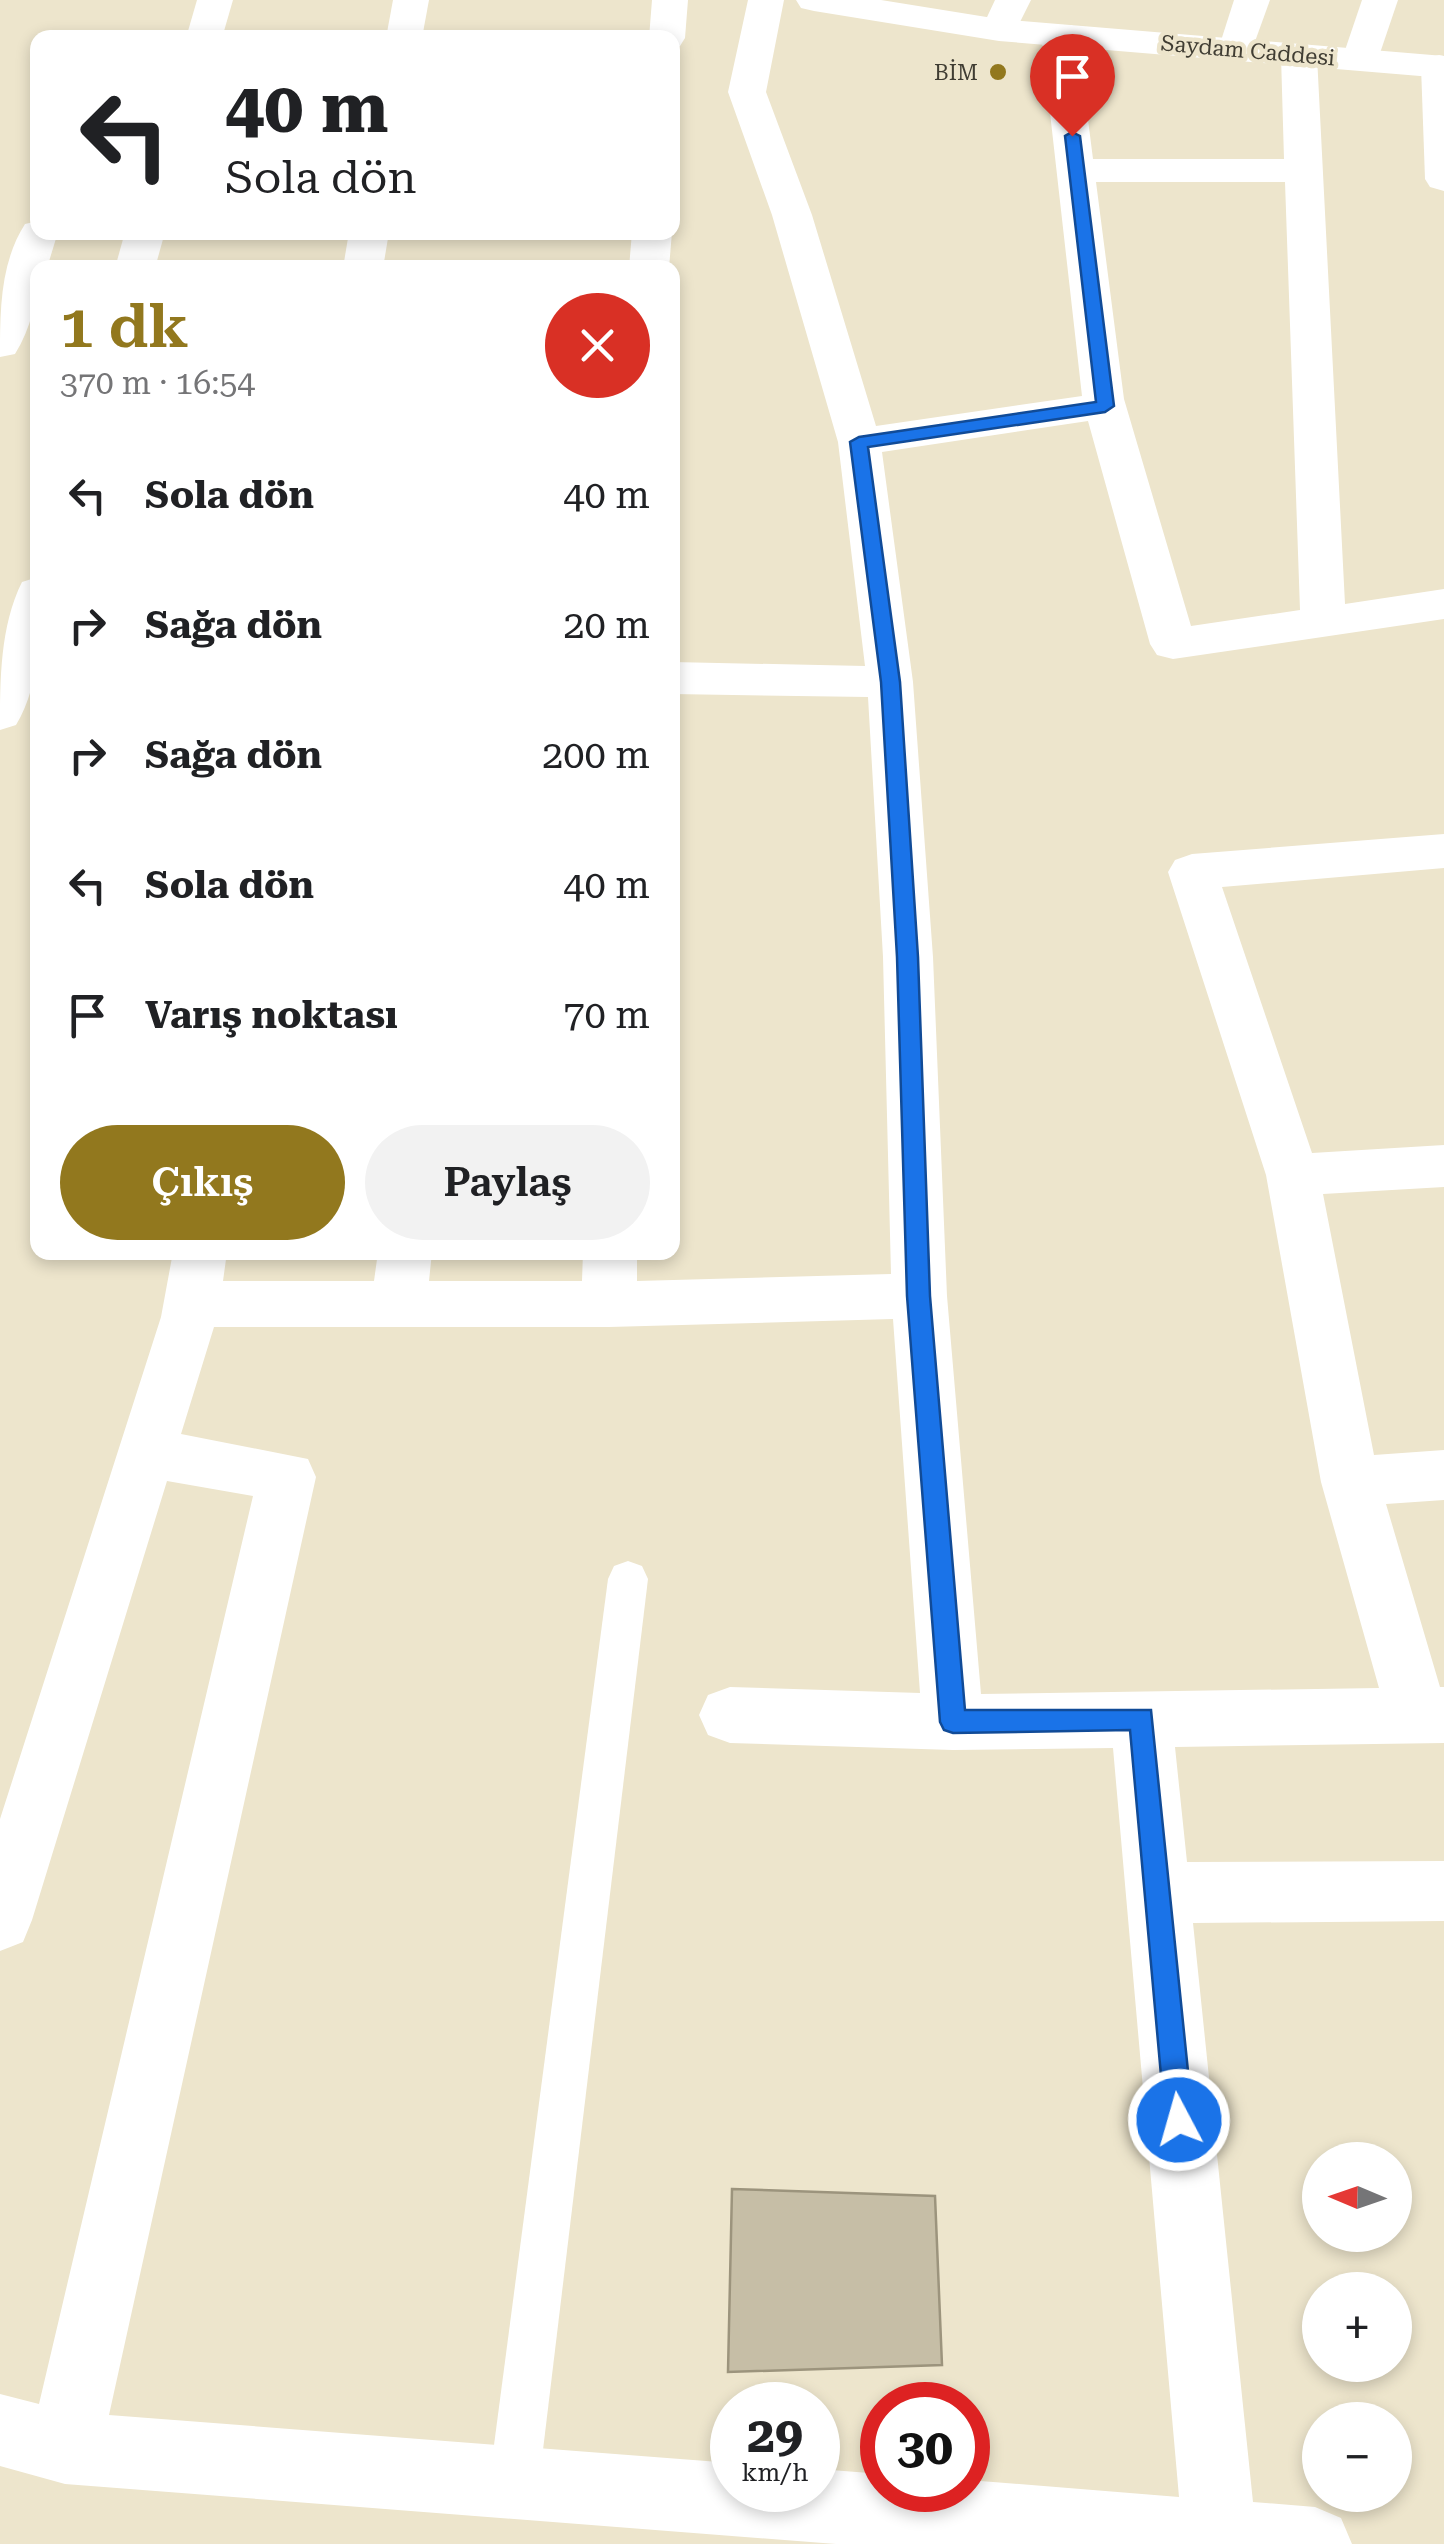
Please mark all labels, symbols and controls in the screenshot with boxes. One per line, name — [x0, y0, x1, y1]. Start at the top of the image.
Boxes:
street label: Saydam Caddesi — [1160, 30, 1336, 71]
pin — [1030, 34, 1115, 137]
icon: arrive — [1045, 49, 1100, 104]
place label: BİM — [934, 59, 978, 85]
marker: BİM — [987, 61, 1009, 83]
text: 40 m — [225, 67, 389, 149]
icon: left — [60, 70, 190, 200]
text: Sola dön — [225, 151, 417, 204]
text: 1 dk — [60, 291, 189, 362]
button: close — [545, 293, 650, 398]
text: 370 m · 16:54 — [60, 364, 255, 402]
icon: left — [60, 468, 115, 523]
text: Sola dön — [145, 473, 314, 517]
text: 40 m — [563, 473, 650, 517]
icon: right — [60, 598, 115, 653]
text: Sağa dön — [145, 603, 322, 647]
text: 20 m — [563, 603, 650, 647]
icon: right — [60, 728, 115, 783]
text: Sağa dön — [145, 733, 322, 777]
text: 200 m — [542, 733, 650, 777]
icon: left — [60, 858, 115, 913]
text: Sola dön — [145, 863, 314, 907]
text: 40 m — [563, 863, 650, 907]
icon: arrive — [60, 988, 115, 1043]
text: Varış noktası — [145, 993, 398, 1037]
text: 70 m — [563, 993, 650, 1037]
button: Çıkış — [60, 1125, 345, 1240]
button: Paylaş — [365, 1125, 650, 1240]
position arrow — [1127, 2068, 1231, 2172]
north arrow — [1302, 2142, 1412, 2252]
map controls — [1302, 2142, 1412, 2512]
button: + — [1302, 2272, 1412, 2382]
speed limit sign: 30 — [860, 2382, 990, 2512]
button: − — [1302, 2402, 1412, 2512]
text: 29 — [747, 2406, 803, 2464]
text: km/h — [742, 2458, 808, 2487]

